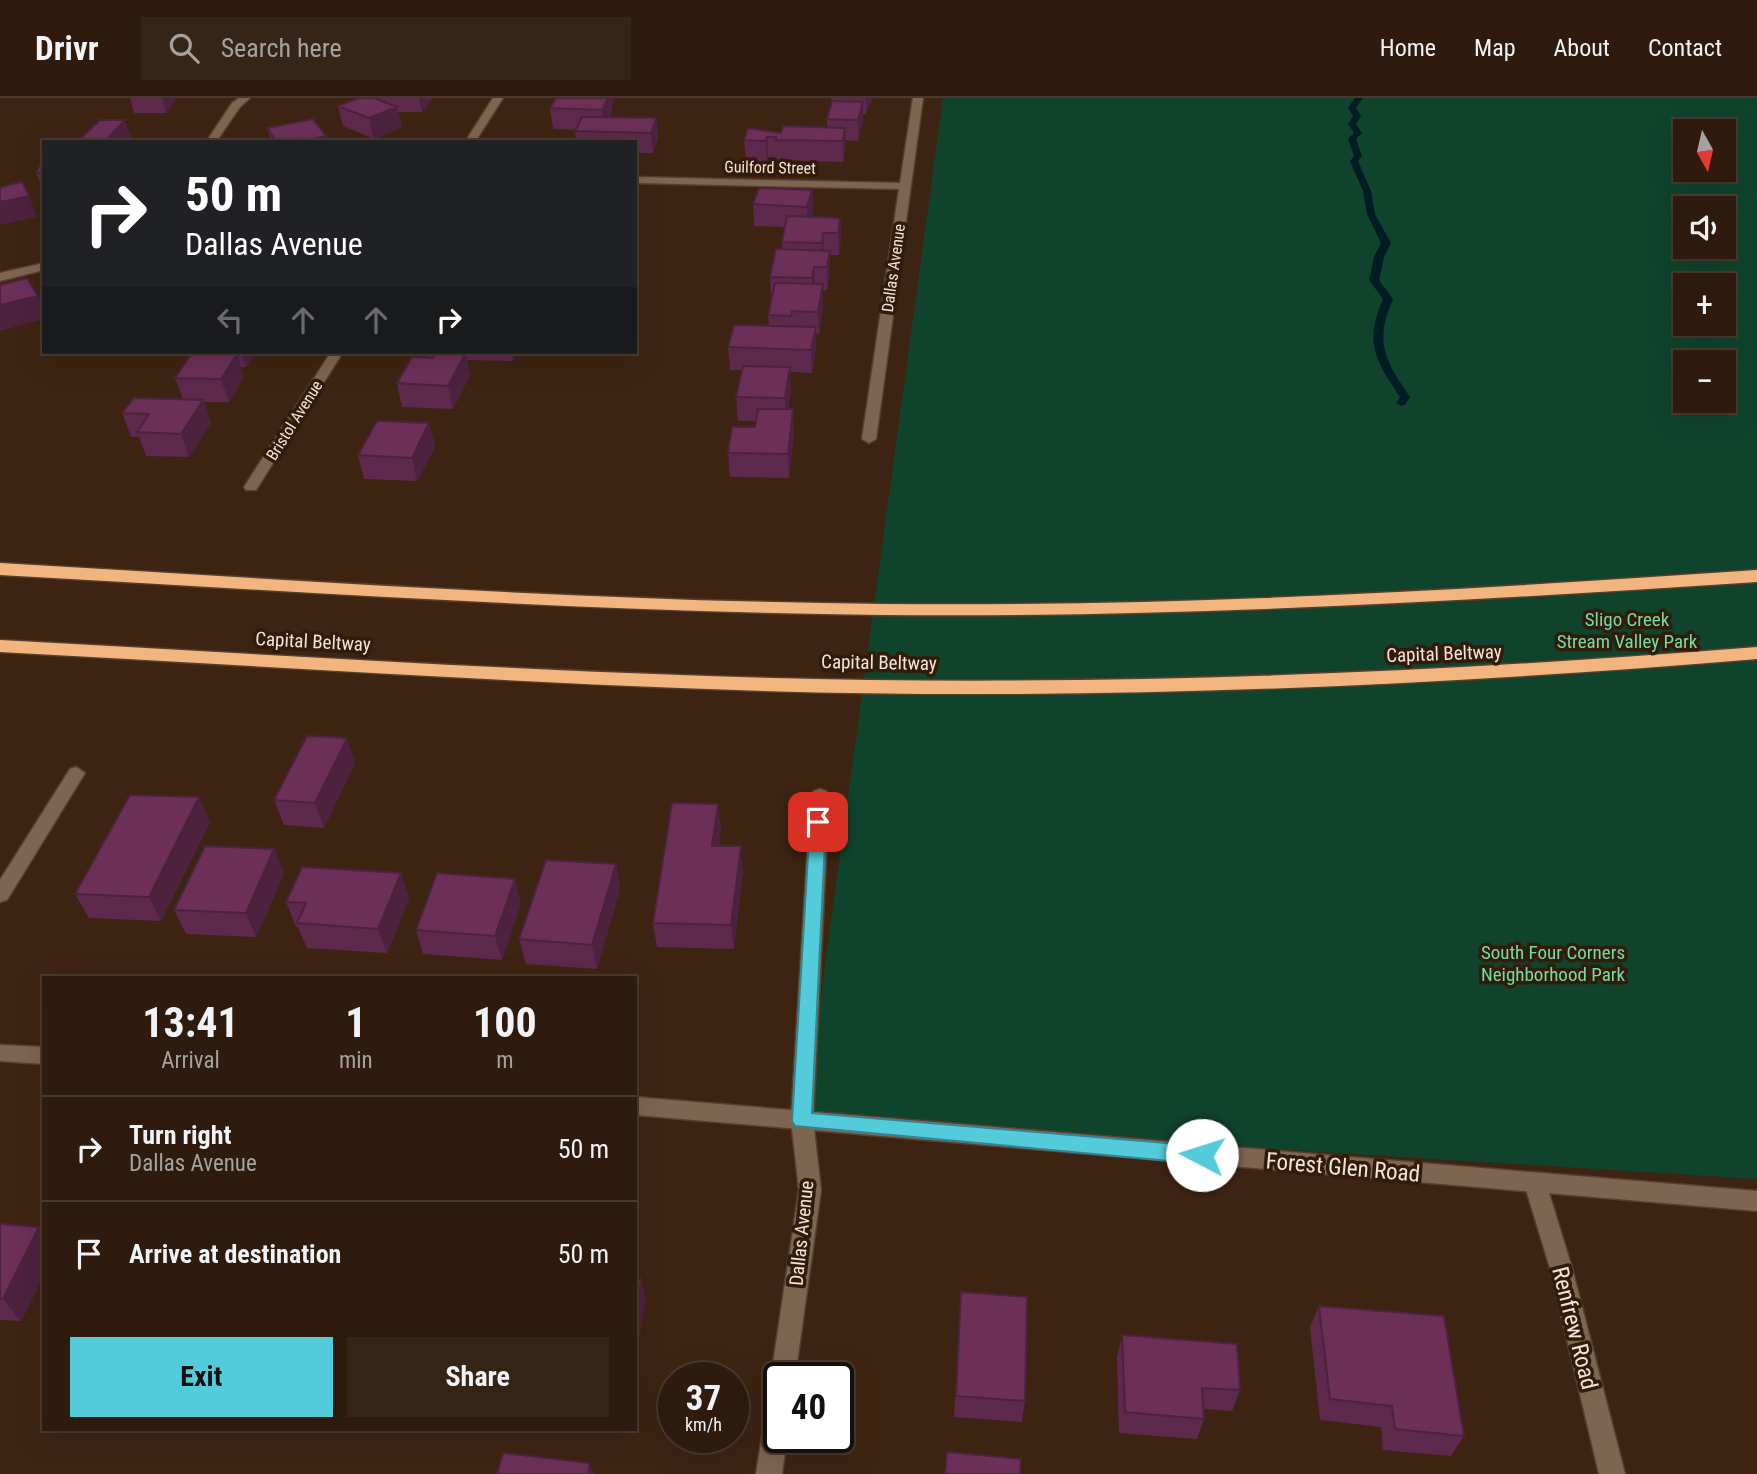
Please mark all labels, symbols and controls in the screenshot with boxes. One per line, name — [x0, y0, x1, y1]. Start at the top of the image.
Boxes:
search box — [141, 17, 631, 80]
text: Drivr — [35, 29, 99, 68]
icon: search — [165, 29, 203, 67]
text: Search here — [221, 33, 342, 63]
text: Home — [1380, 34, 1436, 62]
text: Map — [1474, 34, 1516, 62]
text: About — [1554, 34, 1610, 62]
text: Contact — [1648, 34, 1722, 62]
north arrow — [1673, 119, 1736, 182]
map controls — [1673, 119, 1736, 413]
street label: Guilford Street — [724, 157, 816, 178]
text: 50 m — [185, 166, 282, 223]
icon: right — [70, 168, 161, 259]
button: sound — [1673, 196, 1736, 259]
street label: Dallas Avenue — [878, 223, 909, 313]
text: Dallas Avenue — [185, 225, 363, 263]
button: + — [1673, 273, 1736, 336]
icon: left — [211, 301, 249, 339]
icon: ahead — [284, 301, 322, 339]
icon: ahead — [357, 301, 395, 339]
icon: right — [430, 301, 468, 339]
button: − — [1673, 350, 1736, 413]
street label: Bristol Avenue — [262, 377, 326, 464]
park label: Sligo Creek Stream Valley Park — [1557, 608, 1698, 653]
street label: Capital Beltway — [255, 627, 371, 656]
street label: Capital Beltway — [1386, 640, 1502, 667]
street label: Capital Beltway — [821, 650, 937, 675]
pin — [788, 792, 848, 852]
icon: arrive — [799, 803, 837, 841]
park label: South Four Corners Neighborhood Park — [1481, 941, 1626, 986]
text: 13:41 — [142, 998, 239, 1047]
text: 1 — [345, 998, 366, 1047]
text: 100 — [473, 998, 537, 1047]
text: Arrival — [161, 1047, 220, 1074]
text: min — [339, 1047, 373, 1074]
text: m — [496, 1047, 513, 1074]
position arrow — [1165, 1118, 1239, 1192]
text: Turn right — [129, 1120, 231, 1150]
icon: right — [70, 1130, 108, 1168]
text: 50 m — [558, 1134, 609, 1164]
street label: Forest Glen Road — [1265, 1147, 1421, 1188]
text: Dallas Avenue — [129, 1150, 257, 1177]
street label: Dallas Avenue — [785, 1179, 818, 1287]
icon: arrive — [70, 1235, 108, 1273]
text: Arrive at destination — [129, 1239, 341, 1269]
text: 50 m — [558, 1239, 609, 1269]
street label: Renfrew Road — [1546, 1264, 1603, 1392]
button: Exit — [70, 1337, 333, 1417]
button: Share — [347, 1337, 609, 1417]
speed limit sign: 40 — [763, 1362, 854, 1453]
text: 37 — [686, 1378, 721, 1419]
text: km/h — [685, 1414, 722, 1435]

